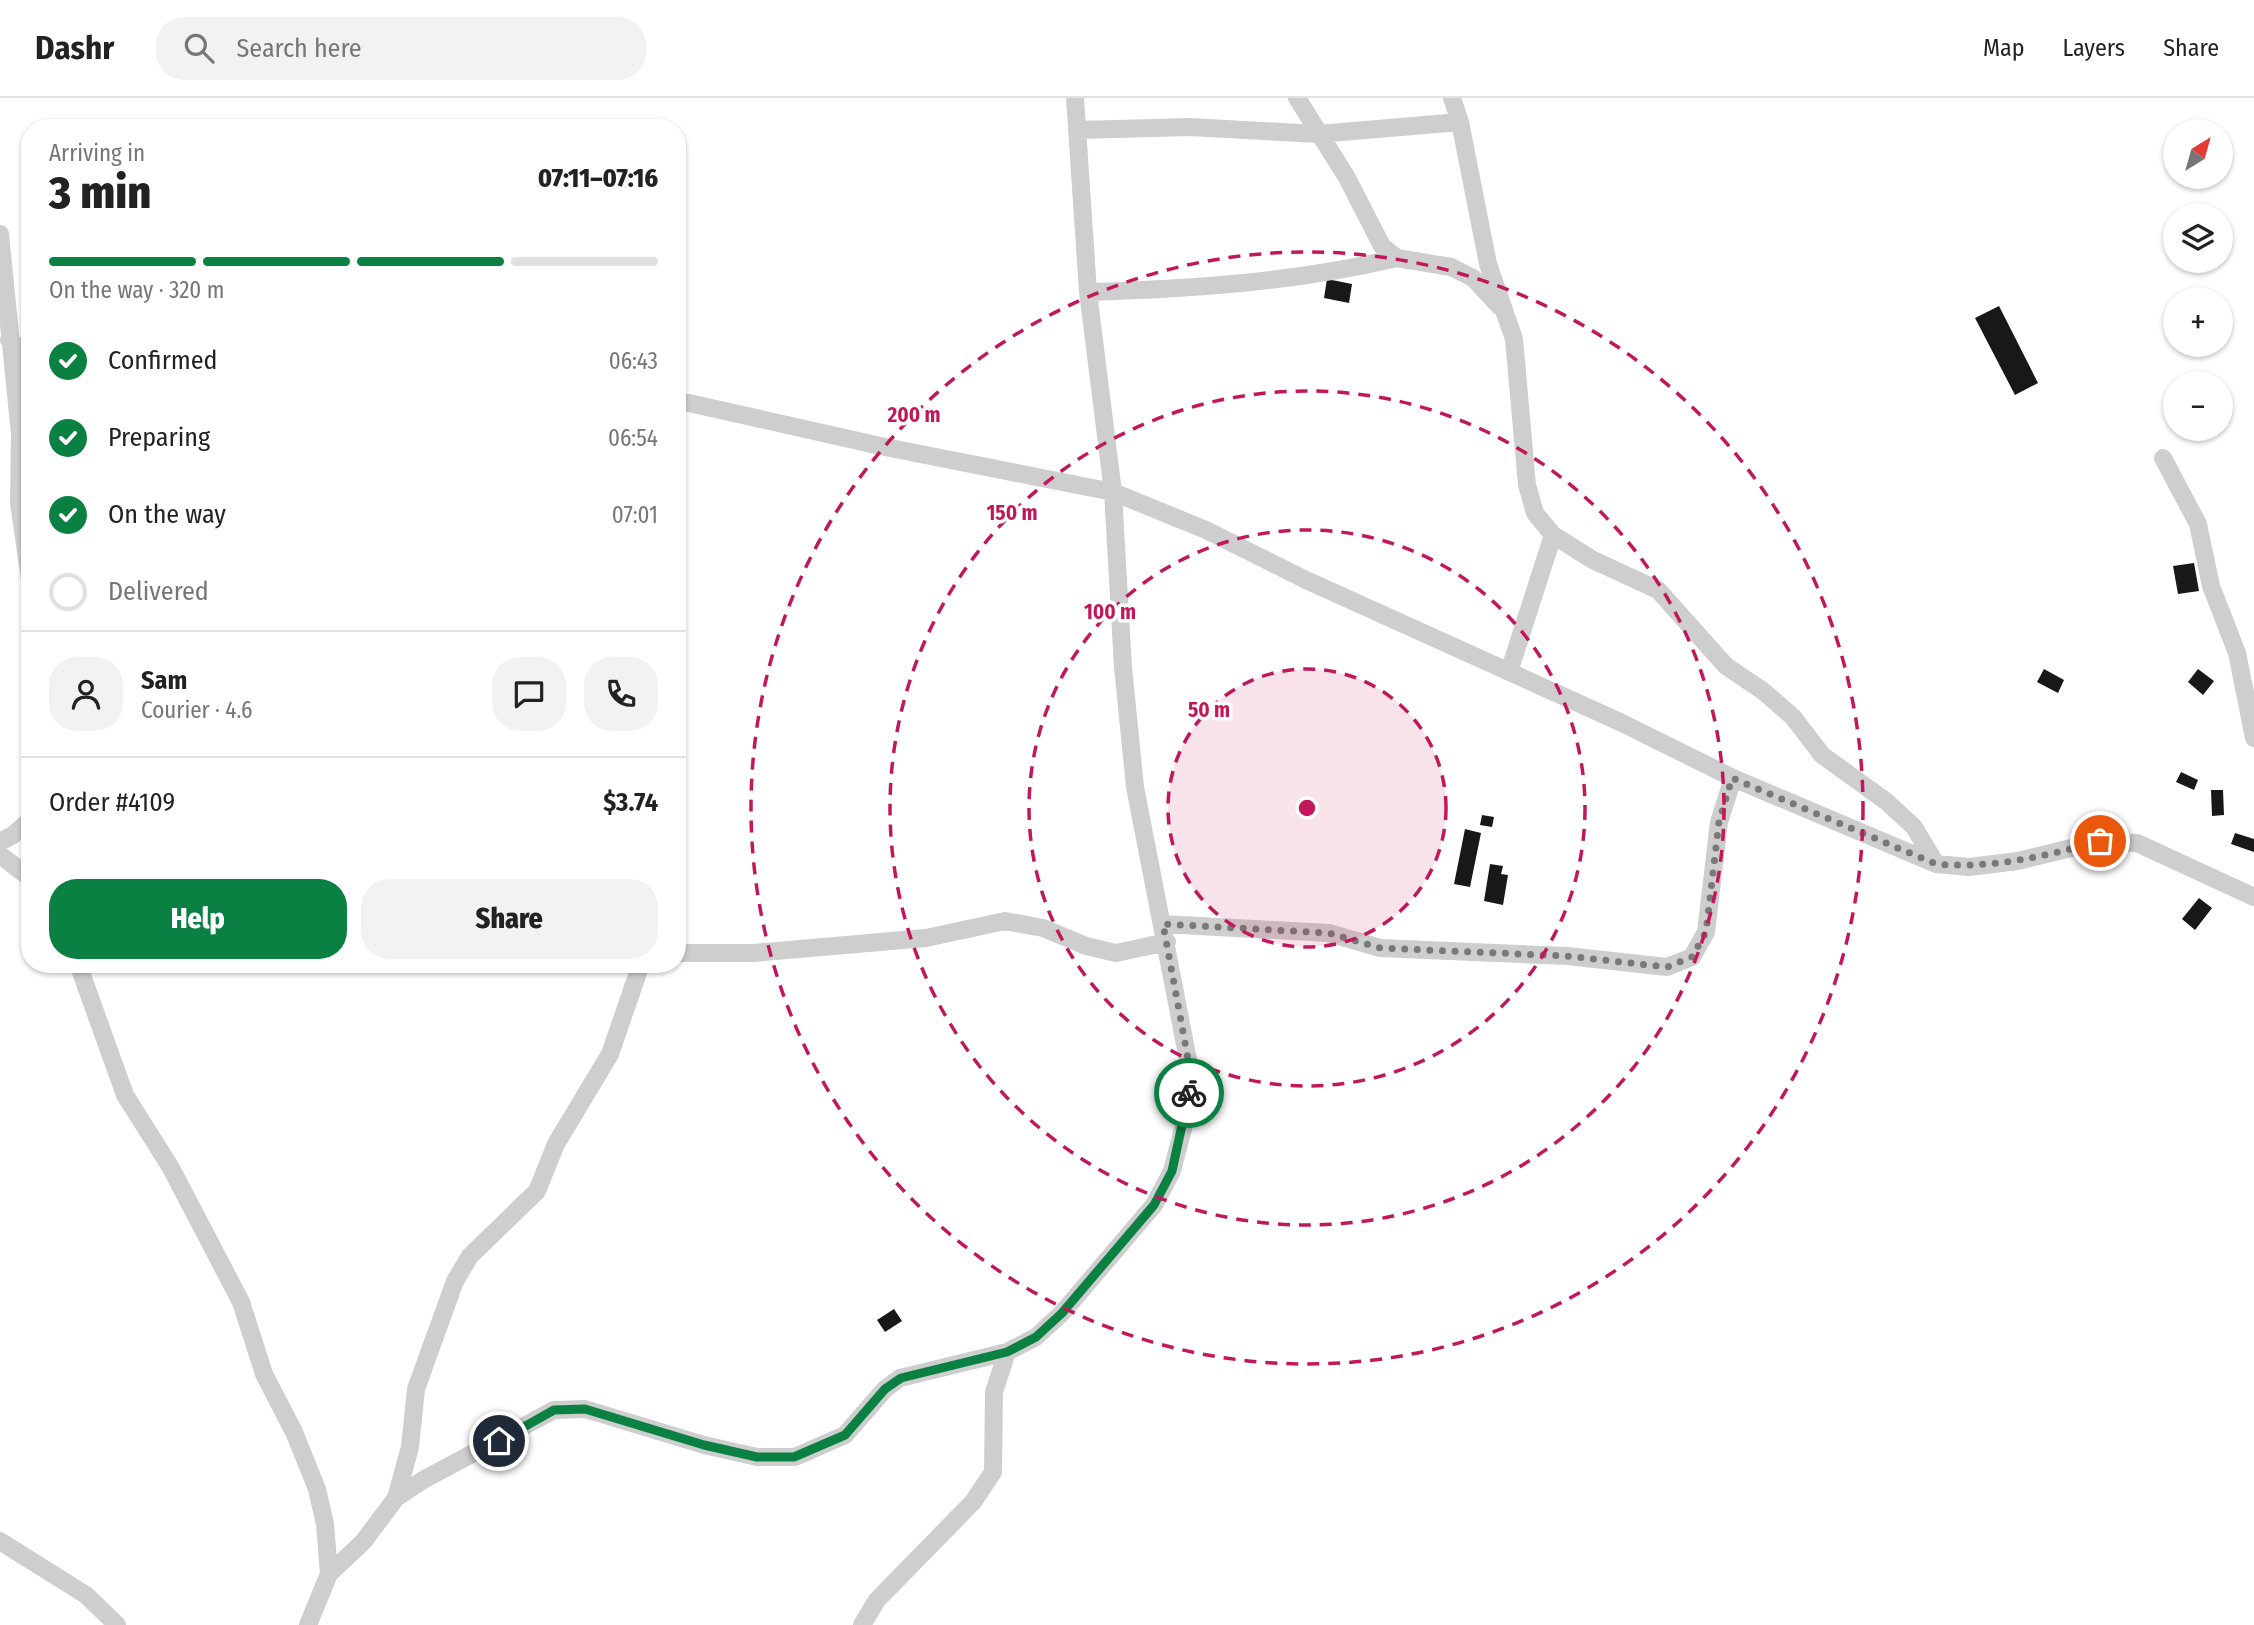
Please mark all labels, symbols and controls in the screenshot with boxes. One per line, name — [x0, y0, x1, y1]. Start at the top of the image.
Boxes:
search box — [156, 17, 646, 80]
text: Dashr — [35, 28, 114, 68]
icon: search — [180, 29, 218, 67]
text: Search here — [236, 33, 362, 64]
text: Map — [1983, 34, 2025, 62]
text: Layers — [2063, 34, 2125, 62]
text: Share — [2163, 34, 2219, 62]
north arrow — [2163, 119, 2233, 189]
map controls — [2163, 119, 2233, 441]
text: Arriving in — [49, 139, 145, 167]
text: 07:11–07:16 — [538, 163, 658, 194]
text: 3 min — [49, 165, 151, 220]
button: layers — [2163, 203, 2233, 273]
text: On the way · 320 m — [49, 276, 224, 304]
button: + — [2163, 287, 2233, 357]
icon: check — [49, 342, 87, 380]
text: Confirmed — [108, 345, 218, 376]
text: 06:43 — [609, 347, 658, 375]
button: − — [2163, 371, 2233, 441]
text: 200 m — [886, 402, 941, 428]
icon: check — [49, 419, 87, 457]
text: Preparing — [108, 422, 210, 453]
text: 06:54 — [608, 424, 658, 452]
icon: check — [49, 496, 87, 534]
text: On the way — [108, 499, 226, 530]
text: 150 m — [986, 500, 1038, 526]
text: 07:01 — [612, 501, 658, 529]
text: Delivered — [108, 576, 209, 607]
text: 100 m — [1084, 599, 1136, 625]
button: person — [49, 657, 123, 731]
button: chat — [492, 657, 566, 731]
button: phone — [584, 657, 658, 731]
text: Sam — [141, 665, 187, 696]
text: Courier · 4.6 — [141, 696, 252, 724]
text: 50 m — [1188, 697, 1230, 723]
text: Order #4109 — [49, 787, 175, 818]
text: $3.74 — [603, 787, 658, 818]
centre of rings — [1295, 796, 1319, 820]
pin — [2070, 811, 2130, 871]
icon: bag — [2081, 822, 2119, 860]
button: Help — [49, 879, 347, 959]
button: Share — [361, 879, 658, 959]
courier — [1154, 1058, 1224, 1128]
icon: bike — [1170, 1074, 1208, 1112]
pin — [469, 1411, 529, 1471]
icon: home — [480, 1422, 518, 1460]

